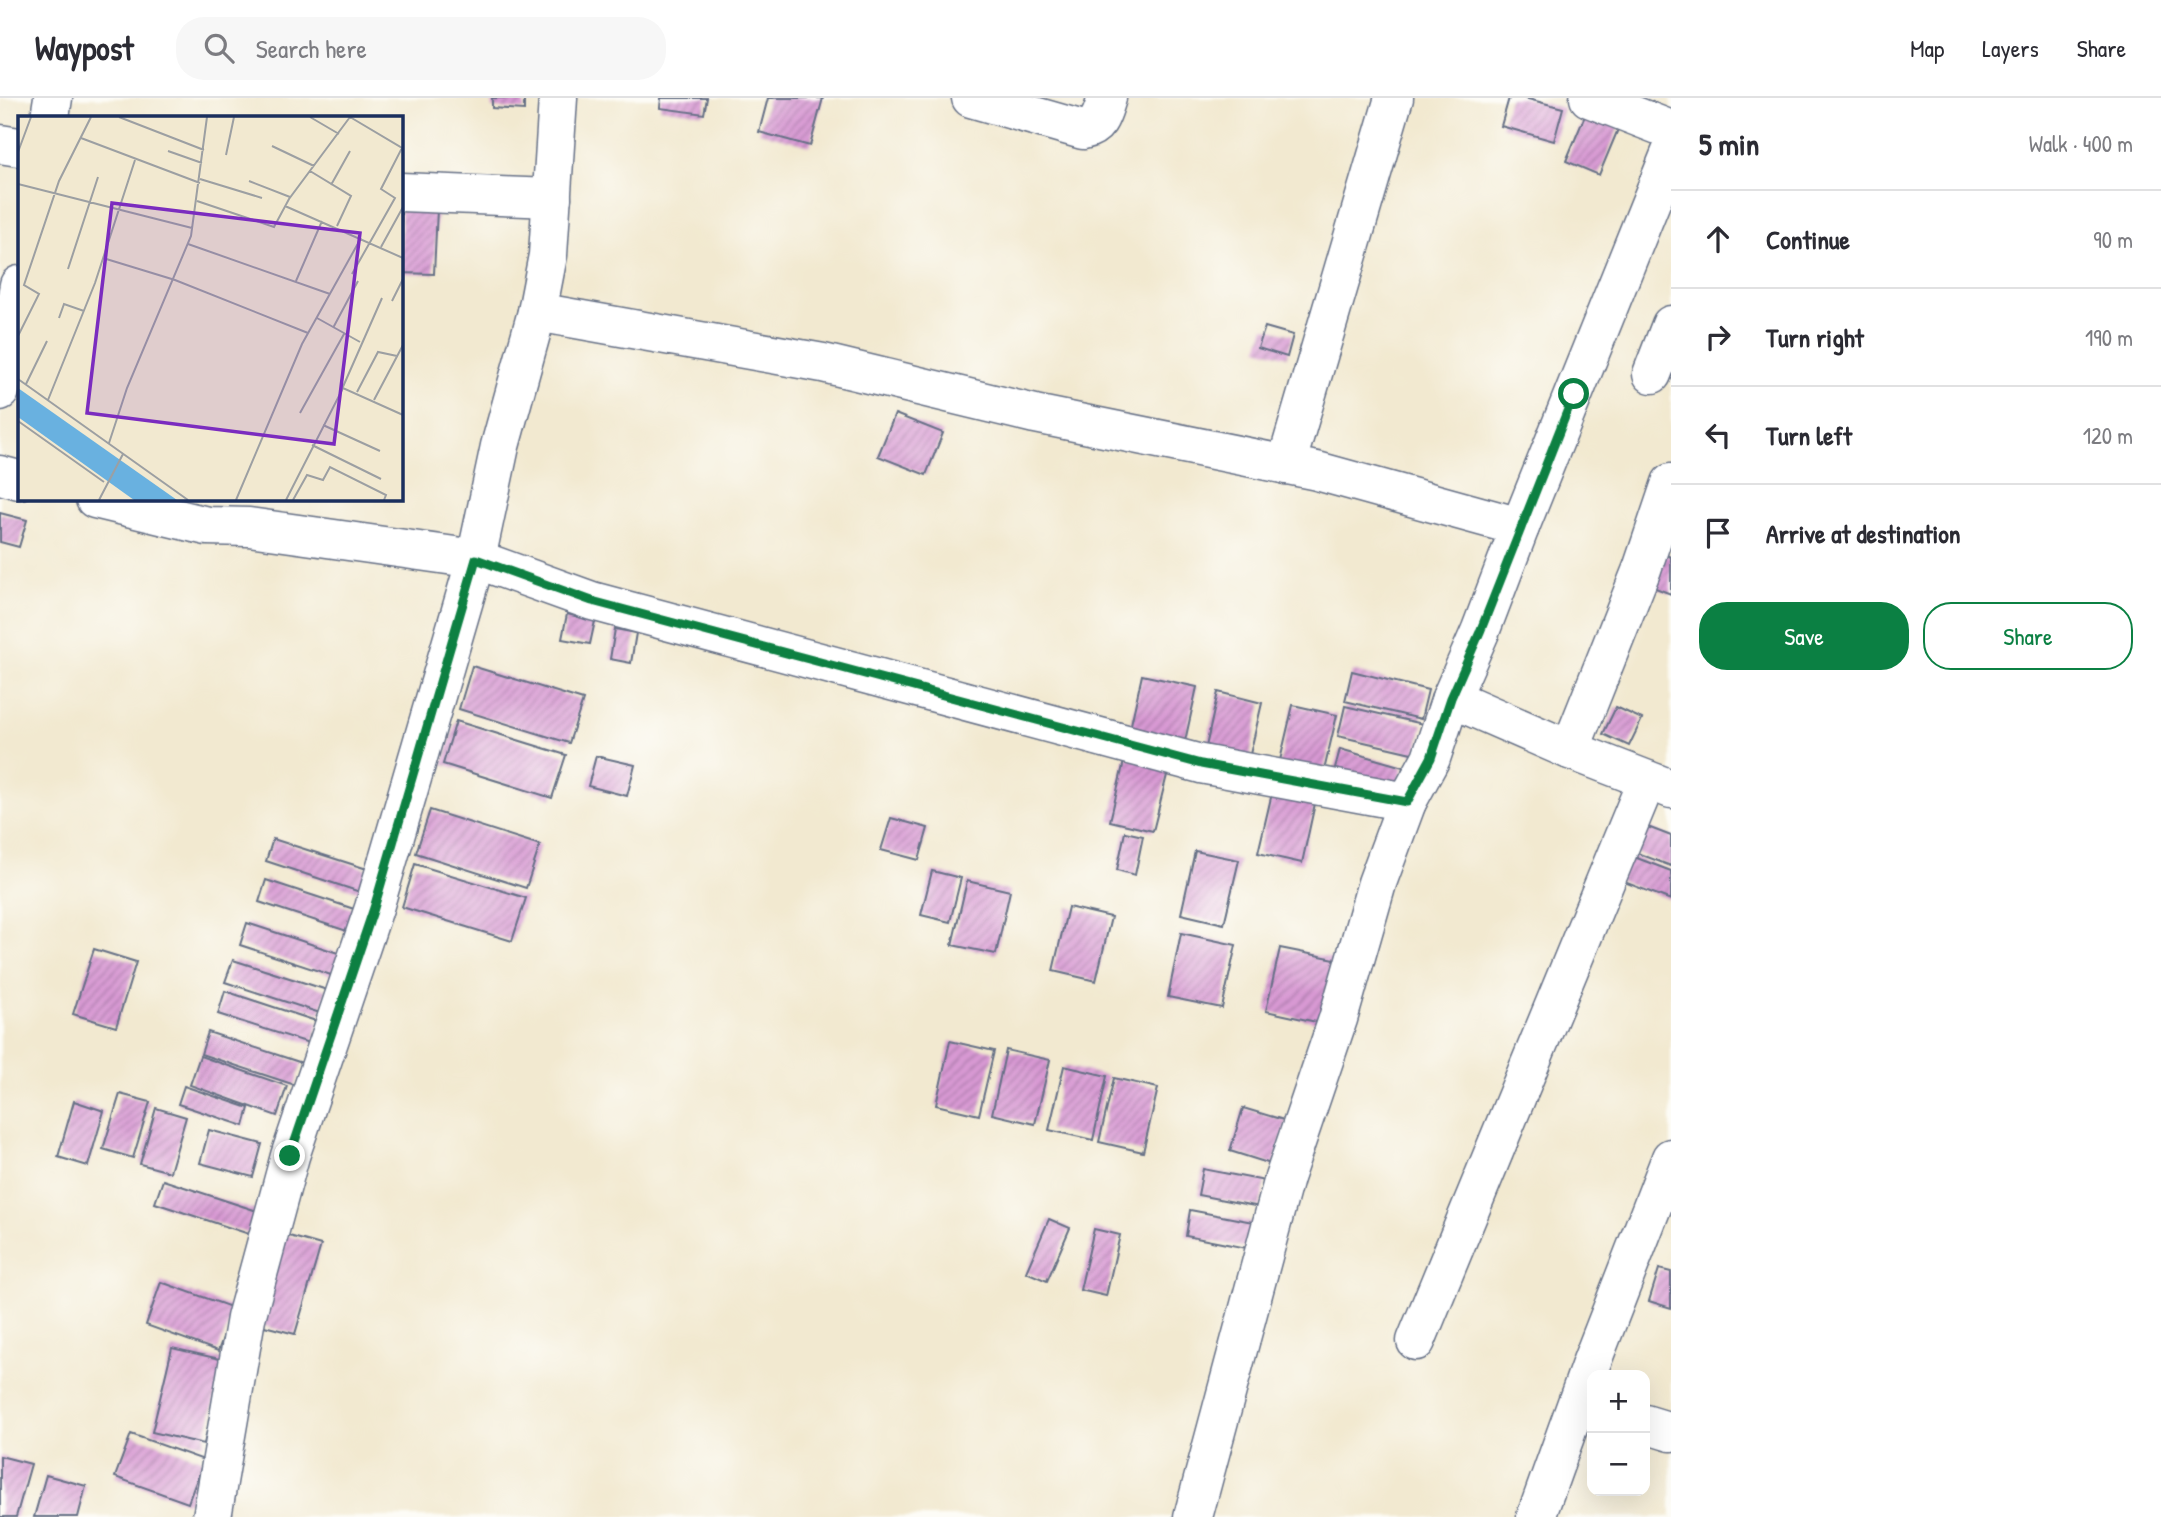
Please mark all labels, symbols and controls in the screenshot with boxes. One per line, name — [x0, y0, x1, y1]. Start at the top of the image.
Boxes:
search box — [176, 17, 666, 80]
text: Waypost — [35, 26, 134, 70]
icon: search — [200, 29, 238, 67]
text: Search here — [256, 31, 367, 66]
text: Map — [1910, 32, 1944, 64]
text: Layers — [1982, 32, 2039, 64]
text: Share — [2077, 32, 2126, 64]
inset map — [18, 116, 402, 500]
text: 5 min — [1699, 124, 1759, 164]
text: Walk · 400 m — [2029, 128, 2133, 159]
icon: ahead — [1699, 220, 1737, 258]
text: Continue — [1766, 222, 1850, 257]
text: 90 m — [2093, 224, 2133, 255]
icon: right — [1699, 318, 1737, 356]
text: Turn right — [1766, 320, 1864, 355]
text: 190 m — [2085, 322, 2133, 353]
route start — [1558, 378, 1589, 409]
icon: left — [1699, 416, 1737, 454]
text: Turn left — [1766, 418, 1852, 453]
text: 120 m — [2083, 420, 2133, 451]
icon: arrive — [1699, 514, 1737, 552]
text: Arrive at destination — [1766, 516, 1961, 551]
button: Save — [1699, 602, 1909, 670]
button: Share — [1923, 602, 2133, 670]
route end — [274, 1140, 305, 1171]
map controls — [1587, 1370, 1650, 1496]
button: + — [1587, 1370, 1650, 1433]
button: − — [1587, 1433, 1650, 1496]

